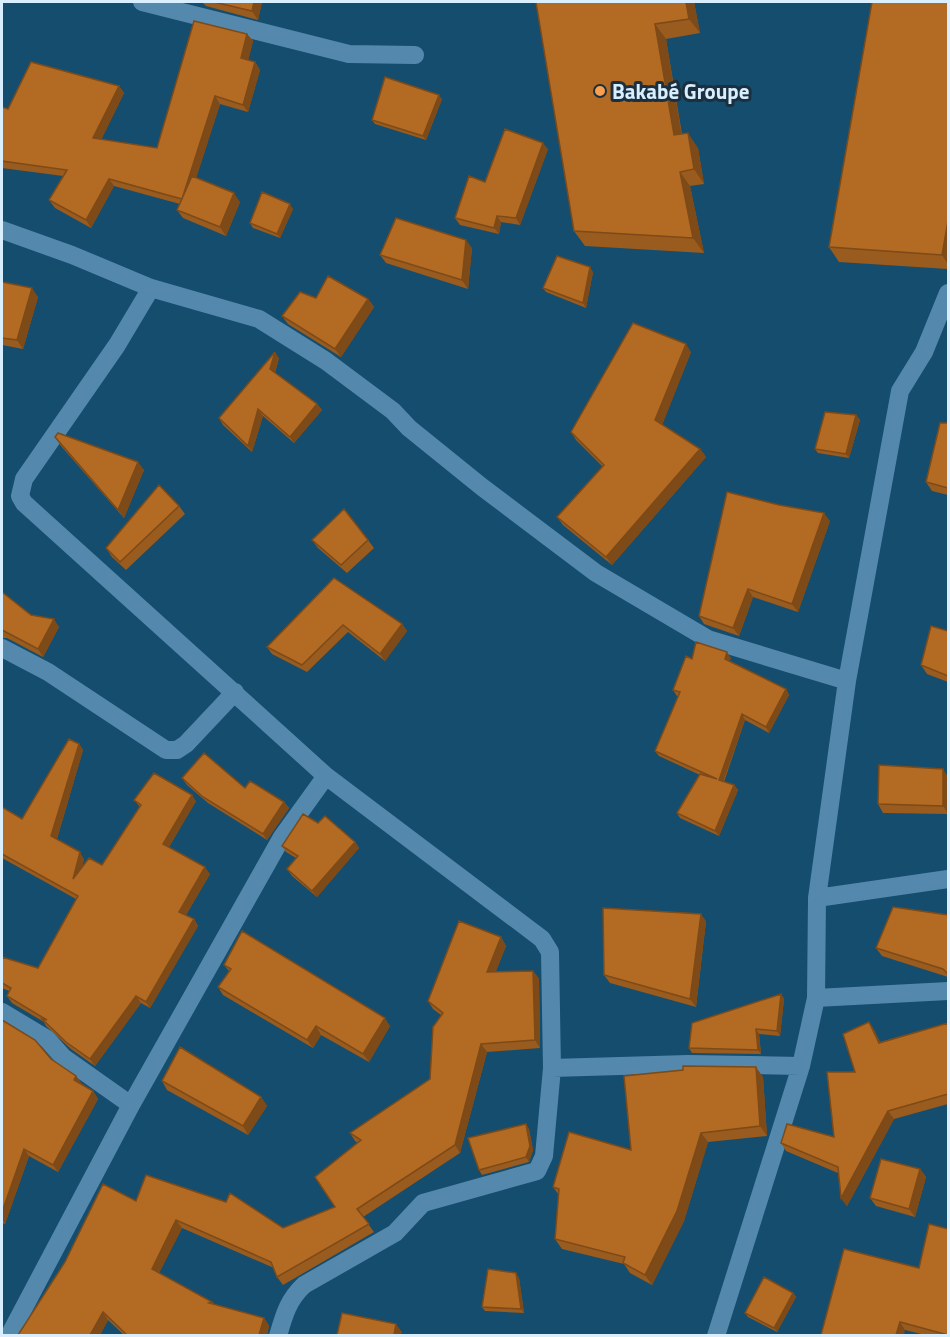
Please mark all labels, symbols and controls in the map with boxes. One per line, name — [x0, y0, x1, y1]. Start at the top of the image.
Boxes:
place label: Bakabé Groupe — [612, 75, 749, 107]
marker: Bakabé Groupe — [593, 84, 607, 98]

